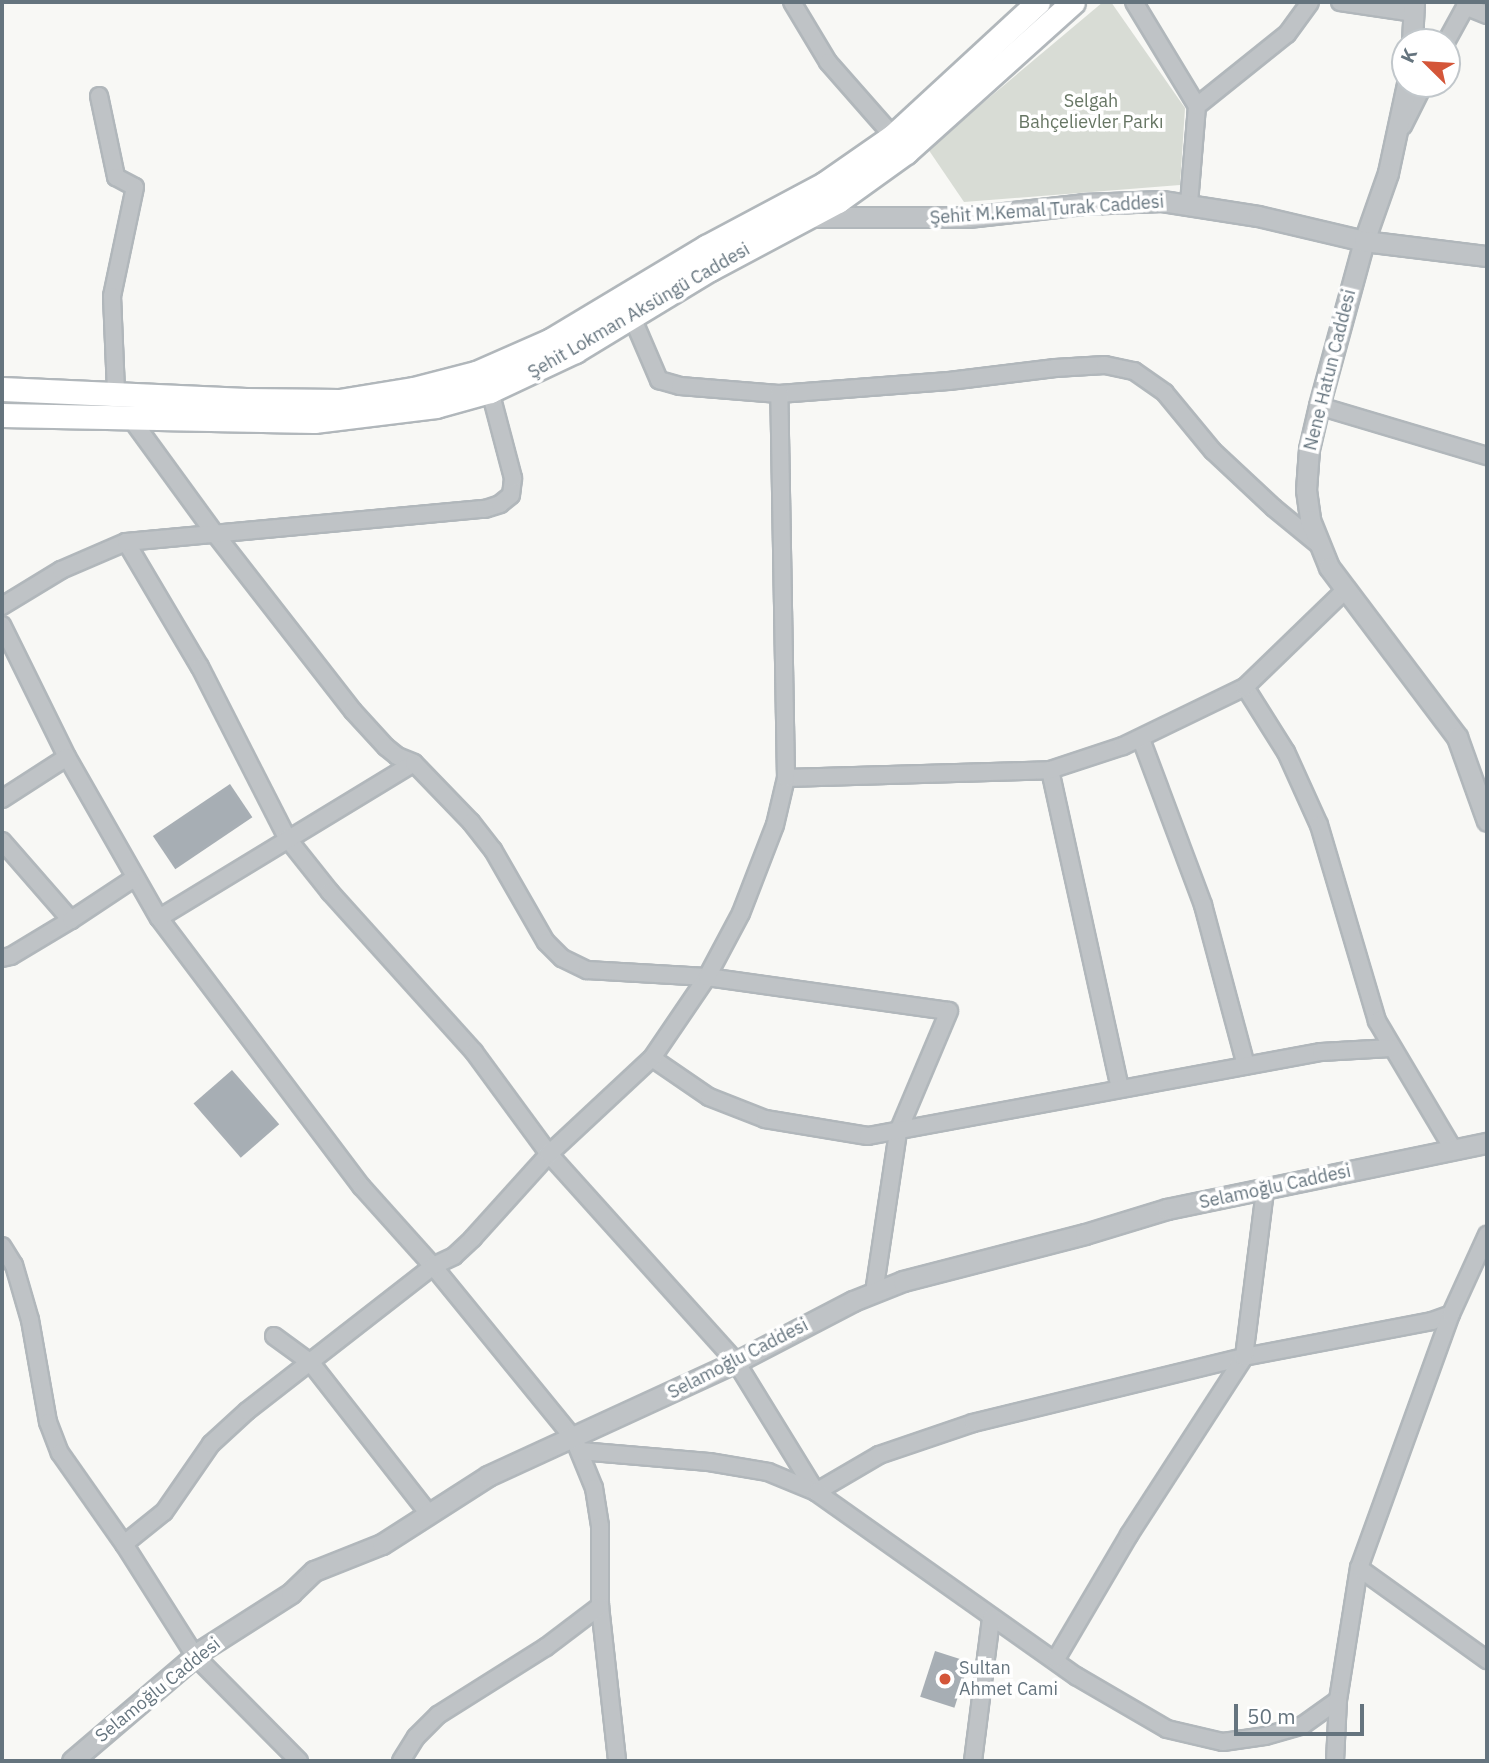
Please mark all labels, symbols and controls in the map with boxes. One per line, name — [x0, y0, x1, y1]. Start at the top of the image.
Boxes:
north arrow — [1391, 28, 1461, 98]
text: K — [1395, 44, 1422, 66]
park label: Selgah Bahçelievler Parkı — [1019, 91, 1163, 134]
street label: Şehit M.Kemal Turak Caddesi — [929, 191, 1165, 229]
street label: Şehit Lokman Aksüngü Caddesi — [524, 238, 754, 384]
street label: Nene Hatun Caddesi — [1300, 287, 1360, 453]
street label: Selamoğlu Caddesi — [1197, 1160, 1353, 1214]
street label: Selamoğlu Caddesi — [664, 1314, 812, 1404]
street label: Selamoğlu Caddesi — [91, 1633, 225, 1747]
place label: Sultan Ahmet Cami — [959, 1658, 1058, 1700]
marker: Sultan Ahmet Cami — [937, 1671, 953, 1687]
scale bar — [1237, 1690, 1366, 1734]
text: 50 m — [1247, 1702, 1296, 1730]

